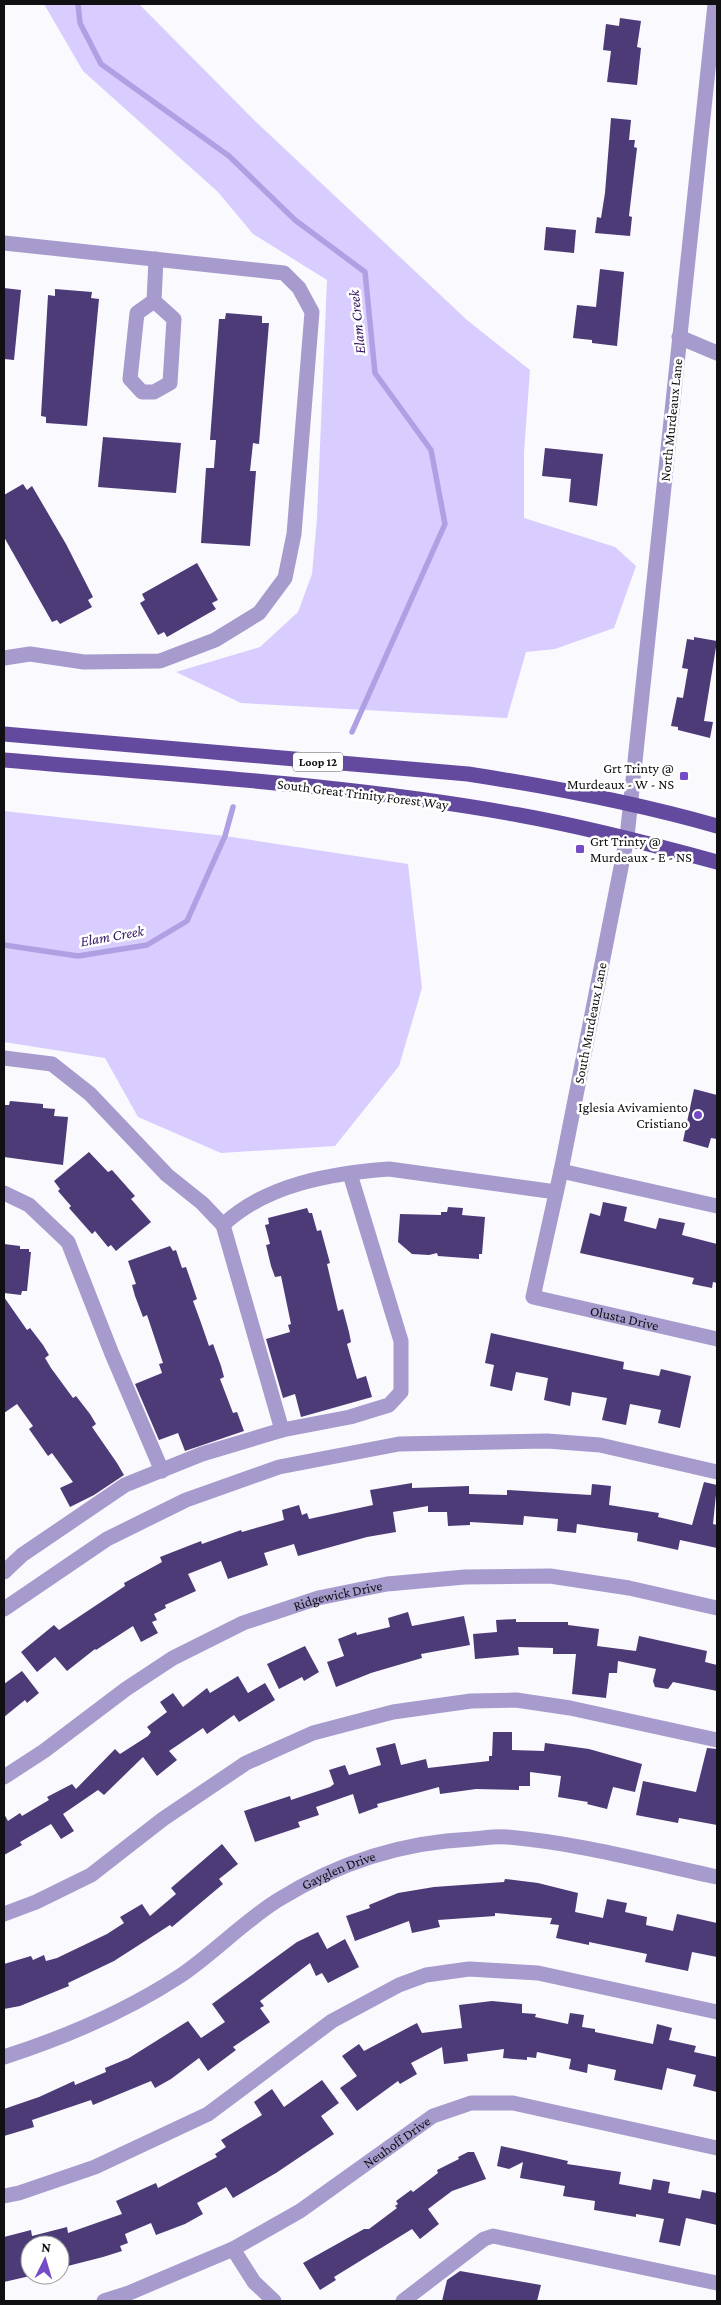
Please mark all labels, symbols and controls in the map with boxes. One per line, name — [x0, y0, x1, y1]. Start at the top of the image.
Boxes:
water label: Elam Creek — [346, 288, 368, 355]
street label: North Murdeaux Lane — [657, 358, 685, 482]
road number: Loop 12 — [293, 752, 343, 772]
place label: Grt Trinty @ Murdeaux - W - NS — [567, 760, 674, 792]
marker: Grt Trinty @ Murdeaux - W - NS — [678, 770, 690, 782]
street label: South Great Trinity Forest Way — [276, 776, 450, 813]
place label: Grt Trinty @ Murdeaux - E - NS — [590, 833, 692, 865]
marker: Grt Trinty @ Murdeaux - E - NS — [574, 843, 586, 855]
water label: Elam Creek — [79, 922, 147, 949]
street label: South Murdeaux Lane — [570, 961, 610, 1085]
place label: Iglesia Avivamiento Cristiano — [578, 1099, 688, 1131]
marker: Iglesia Avivamiento Cristiano — [692, 1109, 704, 1121]
street label: Olusta Drive — [588, 1302, 660, 1333]
street label: Ridgewick Drive — [291, 1577, 384, 1614]
street label: Gayglen Drive — [299, 1848, 377, 1893]
street label: Neuhoff Drive — [360, 2113, 433, 2171]
north arrow — [20, 2235, 70, 2285]
text: N — [41, 2239, 52, 2255]

